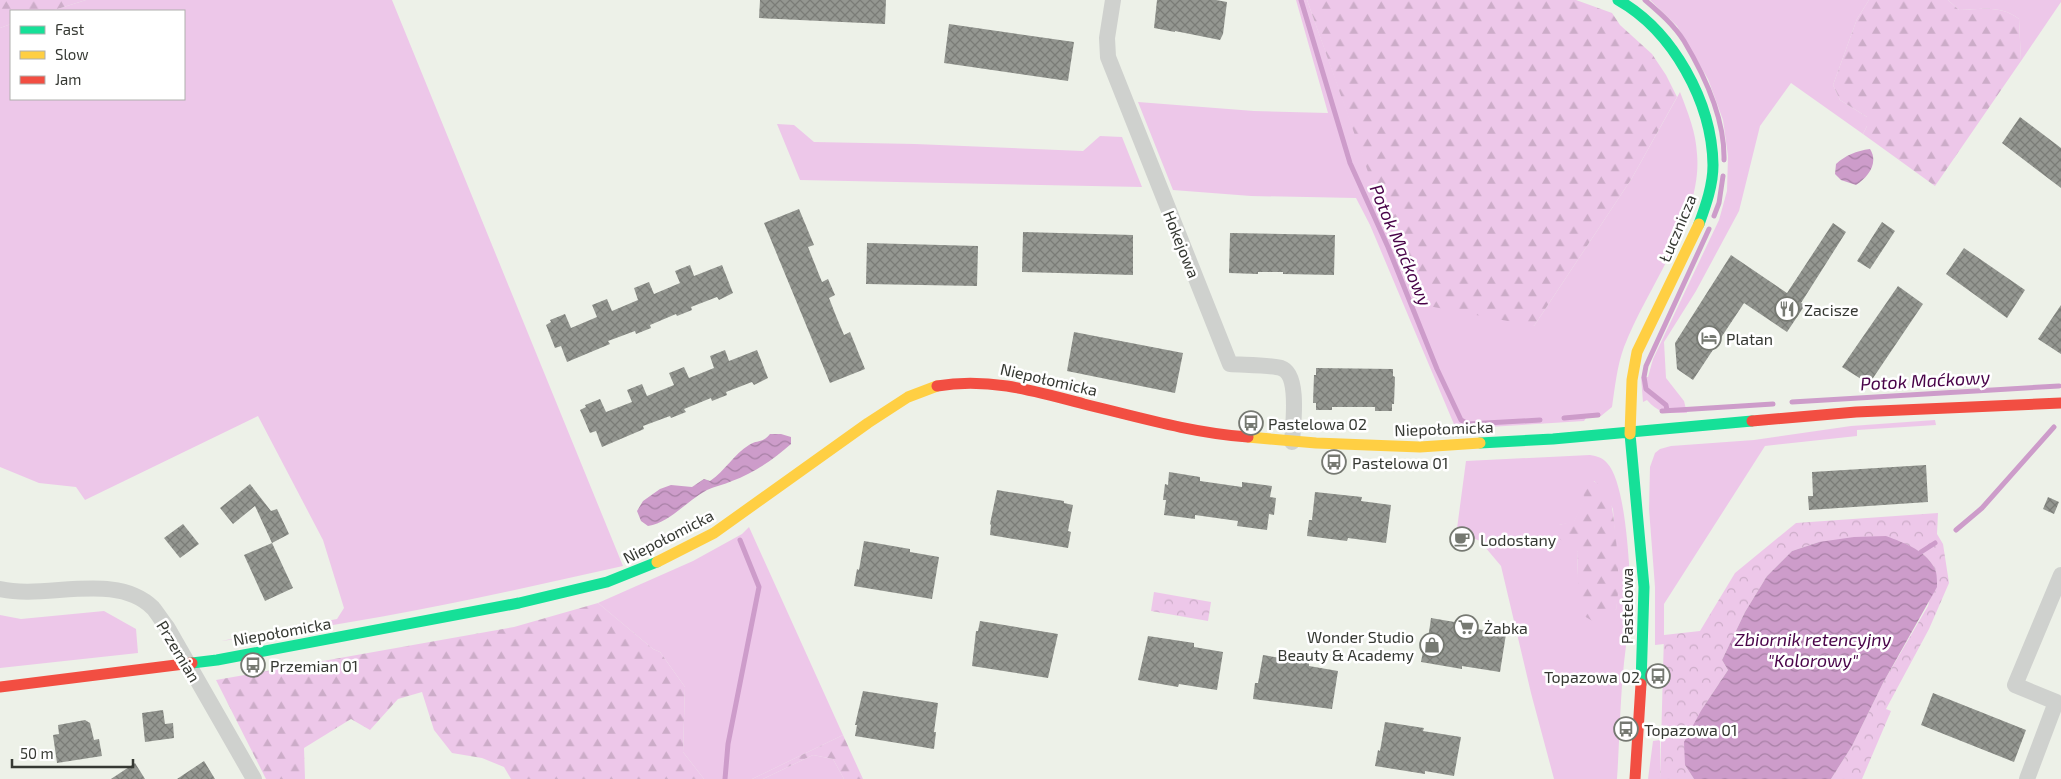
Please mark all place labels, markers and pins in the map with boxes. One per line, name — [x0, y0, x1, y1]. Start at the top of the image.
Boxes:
restaurant icon: Zacisze — [1774, 296, 1800, 322]
place label: Zacisze — [1804, 300, 1859, 319]
hotel icon: Platan — [1696, 325, 1722, 351]
place label: Platan — [1726, 329, 1773, 348]
bus stop icon: Pastelowa 02 — [1238, 410, 1264, 436]
place label: Pastelowa 02 — [1268, 414, 1367, 433]
bus stop icon: Pastelowa 01 — [1321, 449, 1347, 475]
place label: Pastelowa 01 — [1352, 453, 1448, 472]
cafe icon: Lodostany — [1449, 526, 1475, 552]
place label: Lodostany — [1480, 530, 1557, 549]
supermarket icon: Żabka — [1453, 614, 1479, 640]
place label: Żabka — [1484, 618, 1528, 637]
place label: Wonder Studio Beauty & Academy — [1277, 627, 1415, 664]
shop icon: Wonder Studio Beauty & Academy — [1419, 632, 1445, 658]
bus stop icon: Przemian 01 — [240, 652, 266, 678]
place label: Przemian 01 — [270, 656, 358, 675]
bus stop icon: Topazowa 02 — [1645, 663, 1671, 689]
place label: Topazowa 02 — [1544, 667, 1640, 686]
bus stop icon: Topazowa 01 — [1613, 716, 1639, 742]
place label: Topazowa 01 — [1644, 720, 1737, 739]

